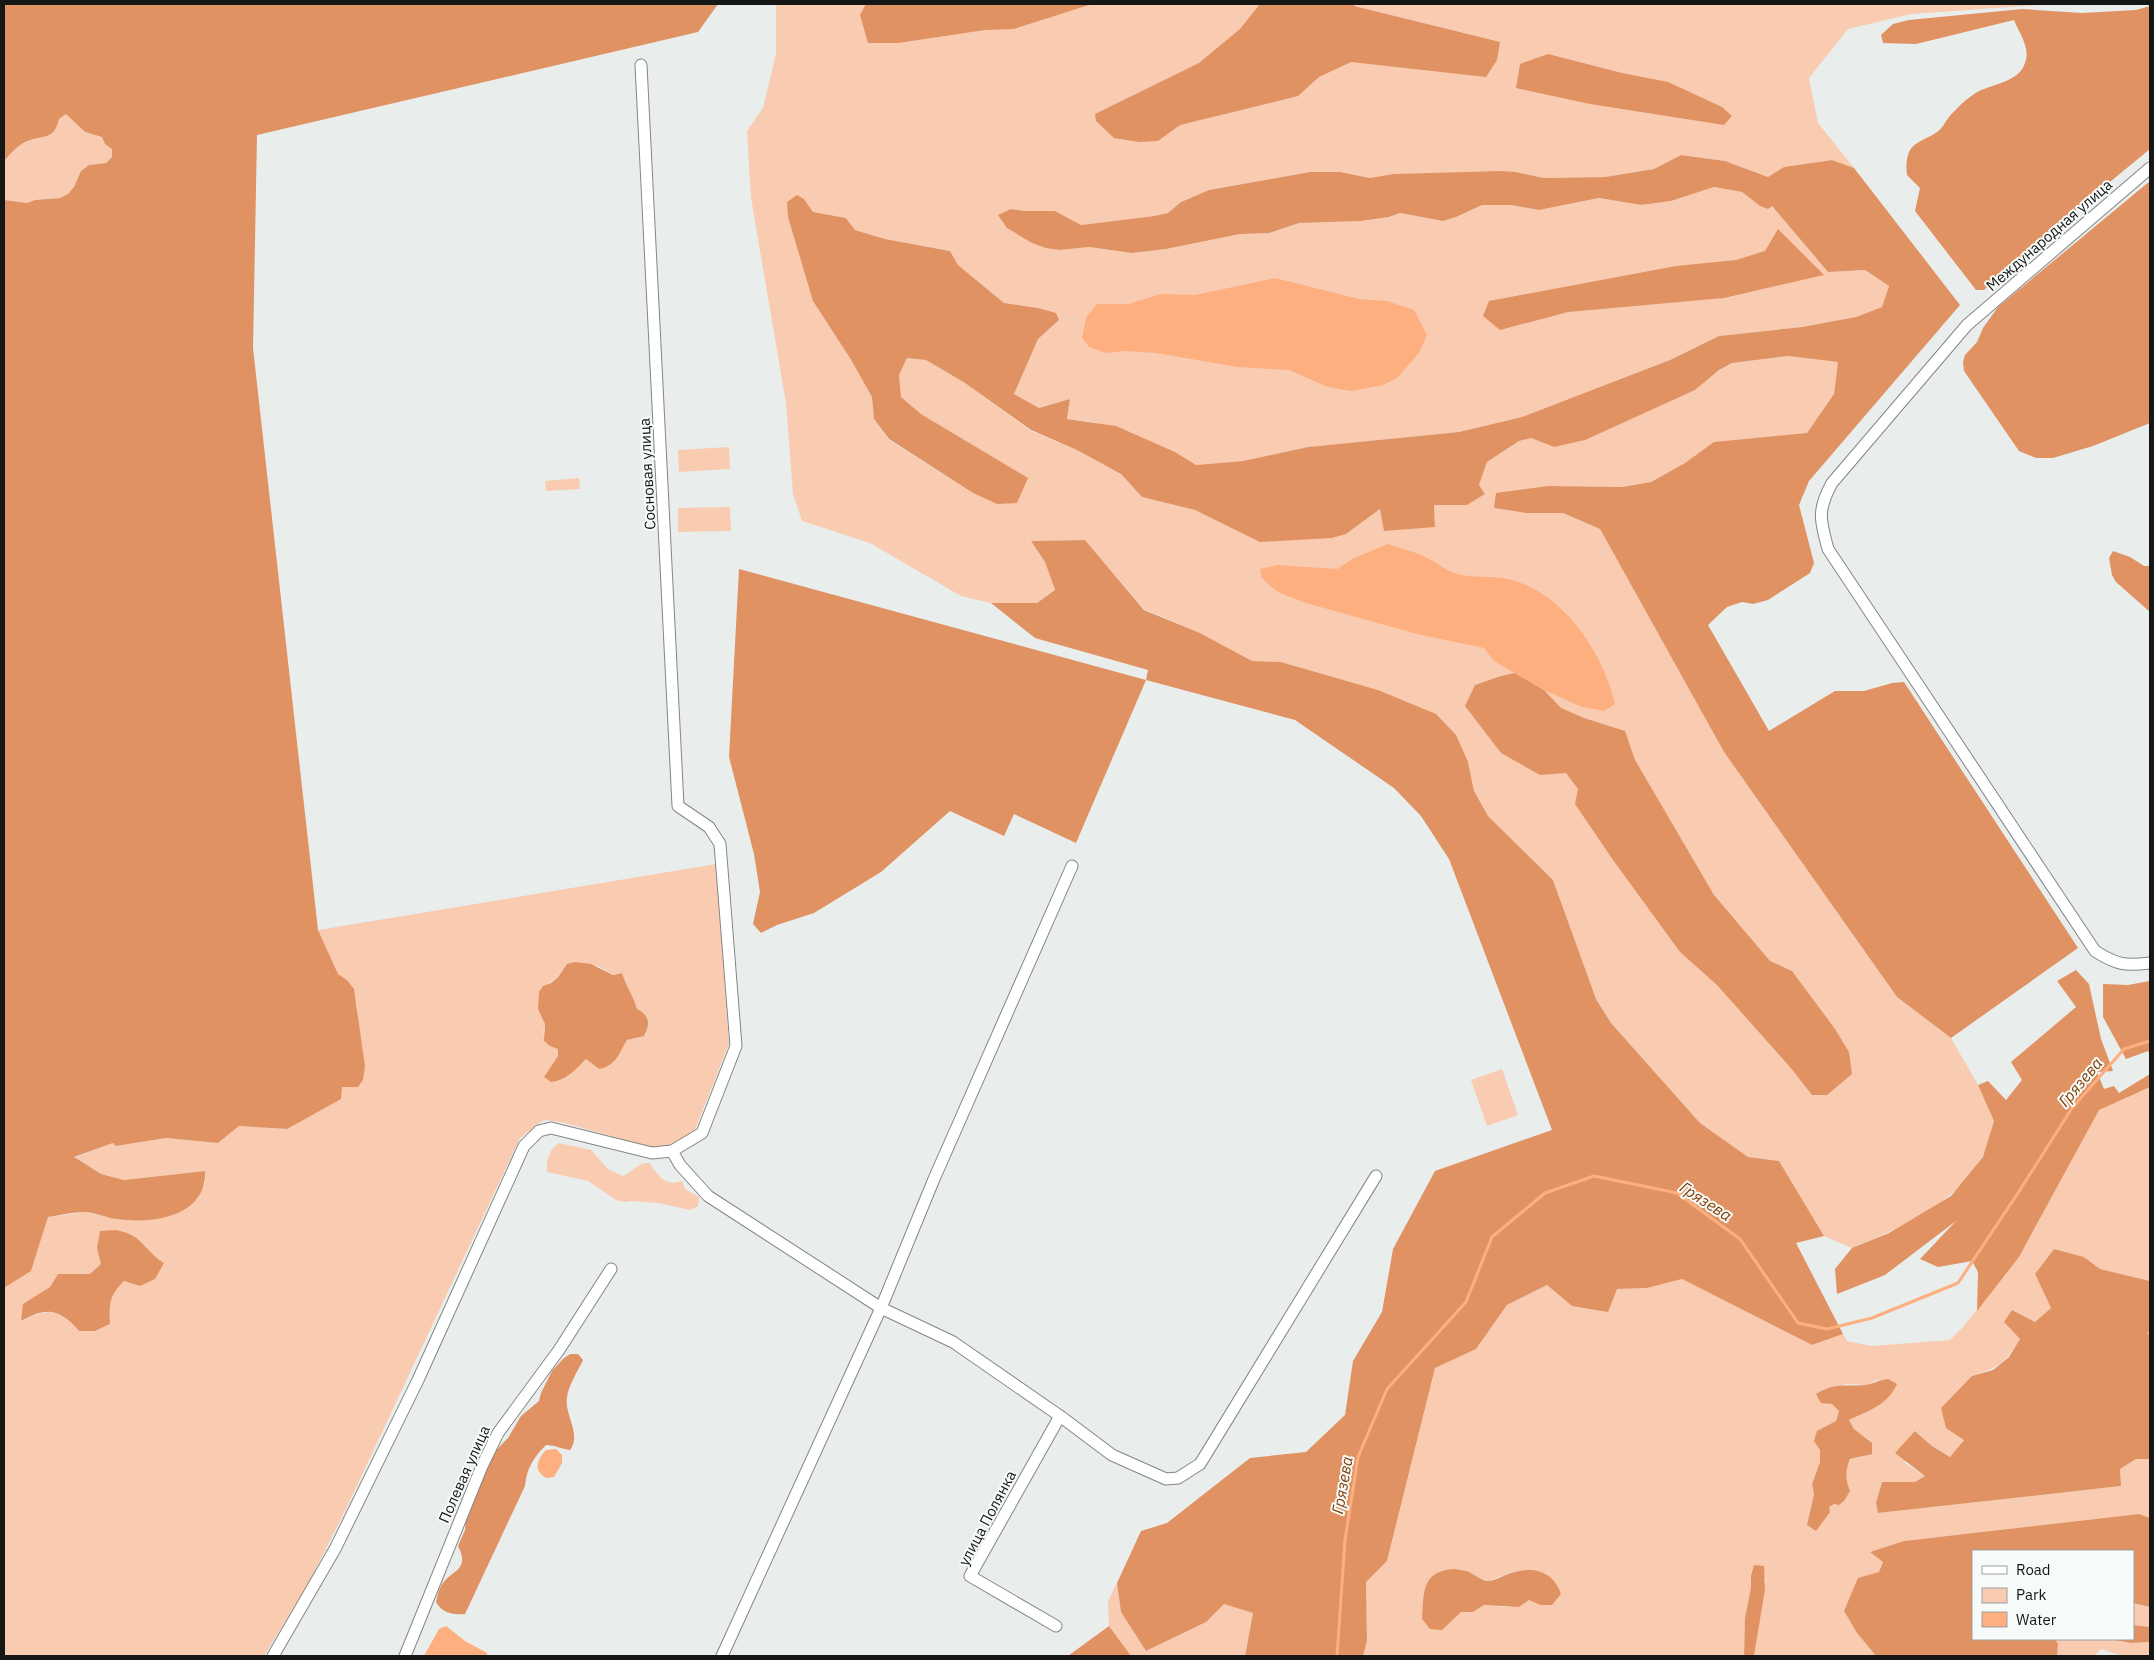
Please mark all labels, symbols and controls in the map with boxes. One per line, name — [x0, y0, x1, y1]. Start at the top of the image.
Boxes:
street label: Международная улица — [1982, 175, 2116, 295]
street label: Сосновая улица — [635, 418, 659, 530]
water label: Грязева — [2054, 1053, 2106, 1111]
water label: Грязева — [1676, 1177, 1736, 1225]
street label: Полевая улица — [434, 1422, 494, 1526]
water label: Грязева — [1327, 1455, 1357, 1515]
street label: улица Полянка — [954, 1467, 1020, 1569]
legend — [1972, 1550, 2134, 1640]
text: Road — [2016, 1560, 2051, 1579]
text: Park — [2016, 1585, 2046, 1604]
text: Water — [2016, 1610, 2057, 1629]

